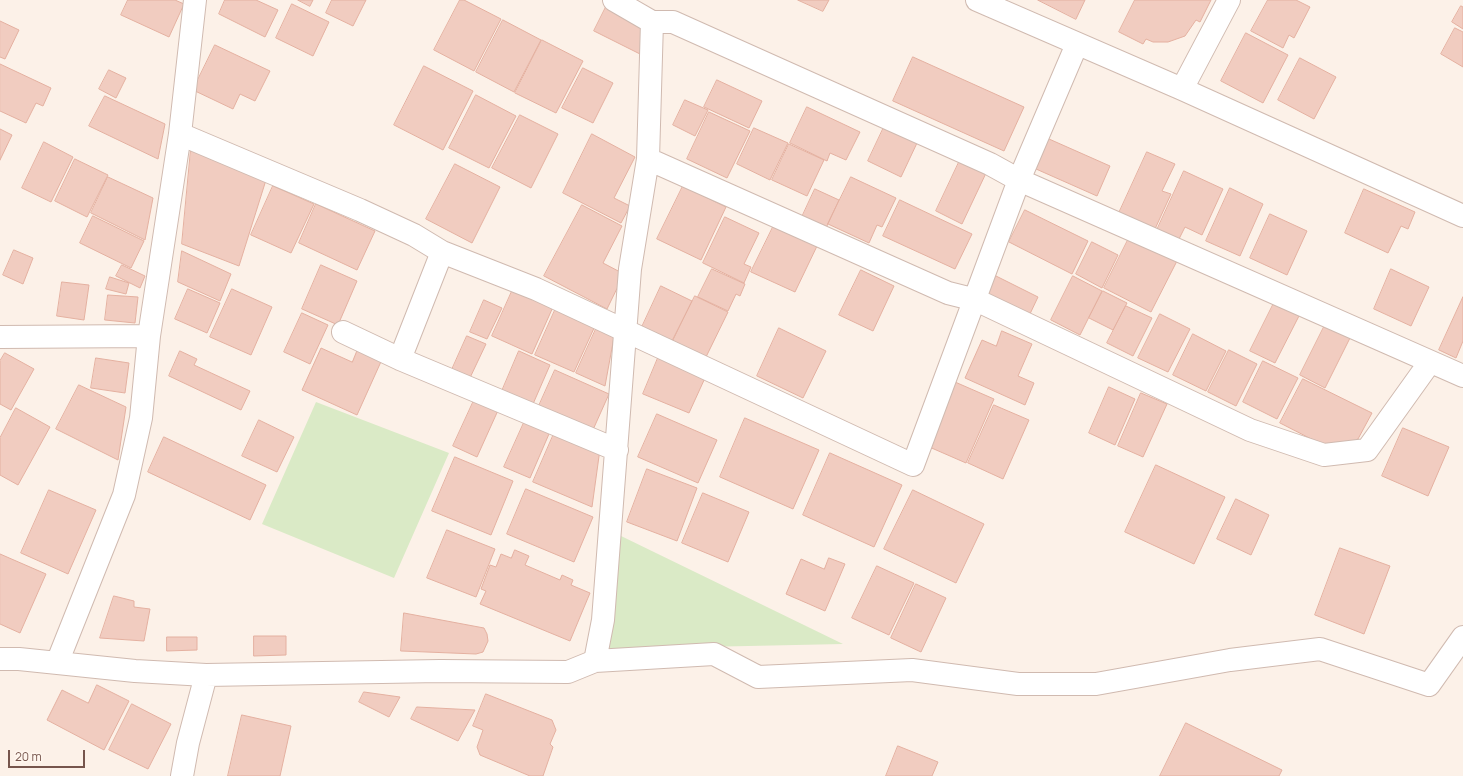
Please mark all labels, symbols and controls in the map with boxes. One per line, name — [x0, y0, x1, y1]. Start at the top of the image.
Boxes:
scale bar — [10, 742, 87, 768]
text: 20 m — [15, 748, 42, 765]

